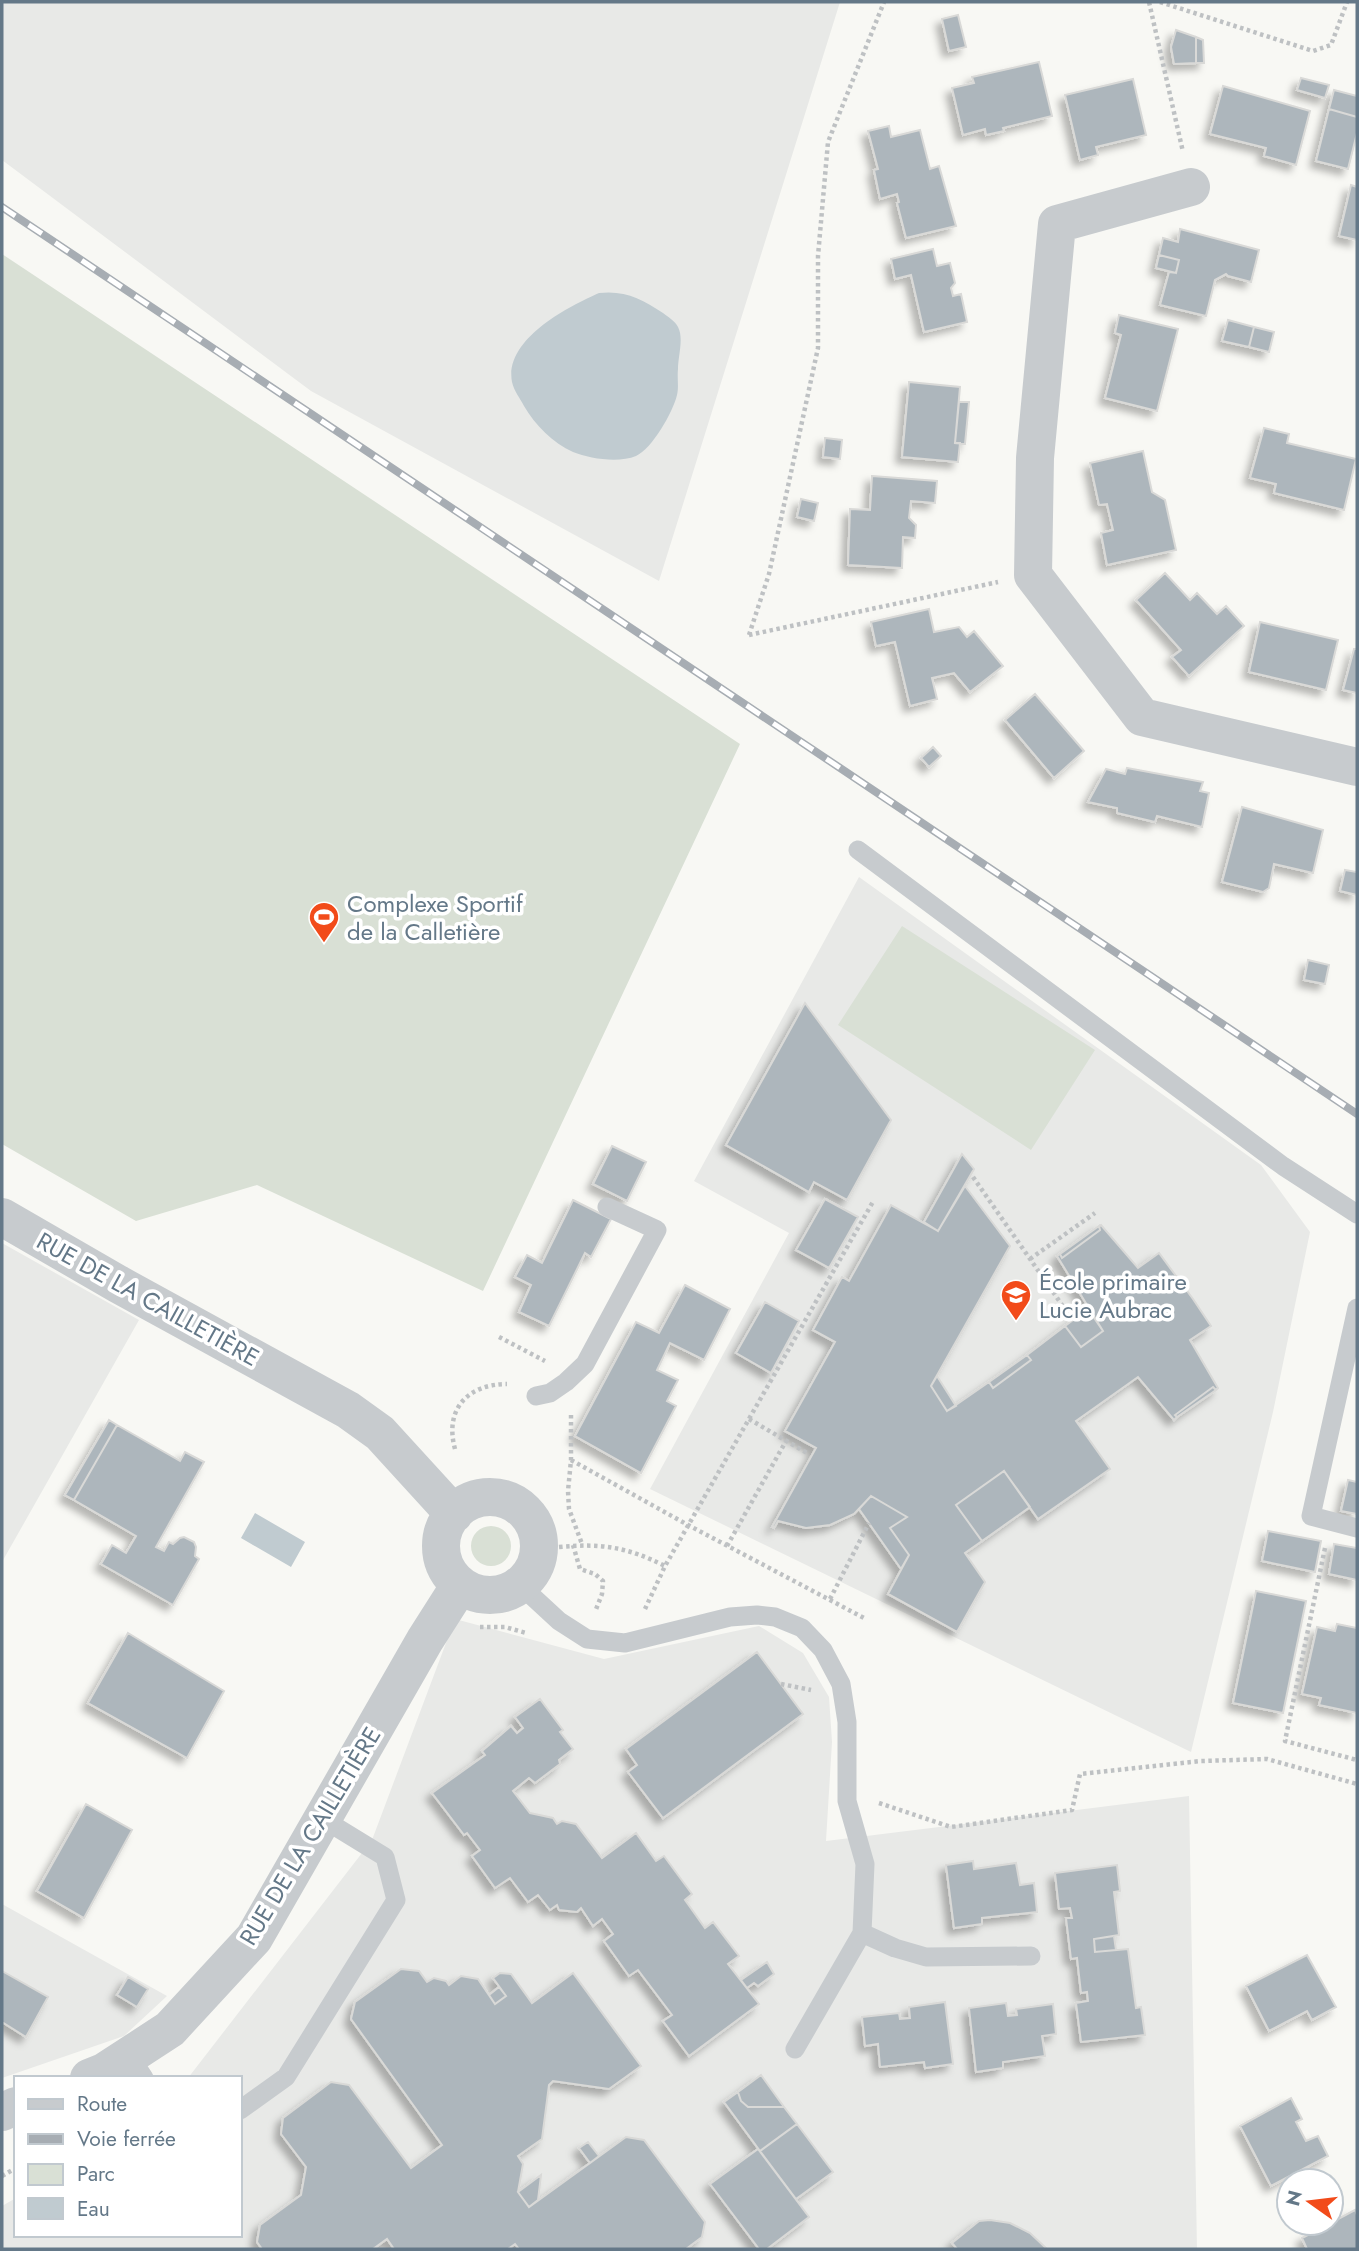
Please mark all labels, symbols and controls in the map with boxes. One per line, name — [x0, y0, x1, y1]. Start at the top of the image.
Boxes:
place label: Complexe Sportif de la Calletière — [347, 886, 524, 949]
sports icon: Complexe Sportif de la Calletière — [307, 900, 341, 944]
street label: RUE DE LA CAILLETIÈRE — [30, 1223, 266, 1375]
place label: École primaire Lucie Aubrac — [1039, 1264, 1187, 1327]
school or university icon: École primaire Lucie Aubrac — [999, 1278, 1033, 1322]
street label: RUE DE LA CAILLETIÈRE — [231, 1720, 389, 1952]
legend — [14, 2076, 242, 2237]
text: Route — [77, 2089, 127, 2119]
text: Voie ferrée — [77, 2124, 176, 2154]
text: Parc — [77, 2159, 115, 2189]
north arrow — [1275, 2167, 1345, 2237]
text: N — [1279, 2187, 1309, 2209]
text: Eau — [77, 2194, 110, 2224]

